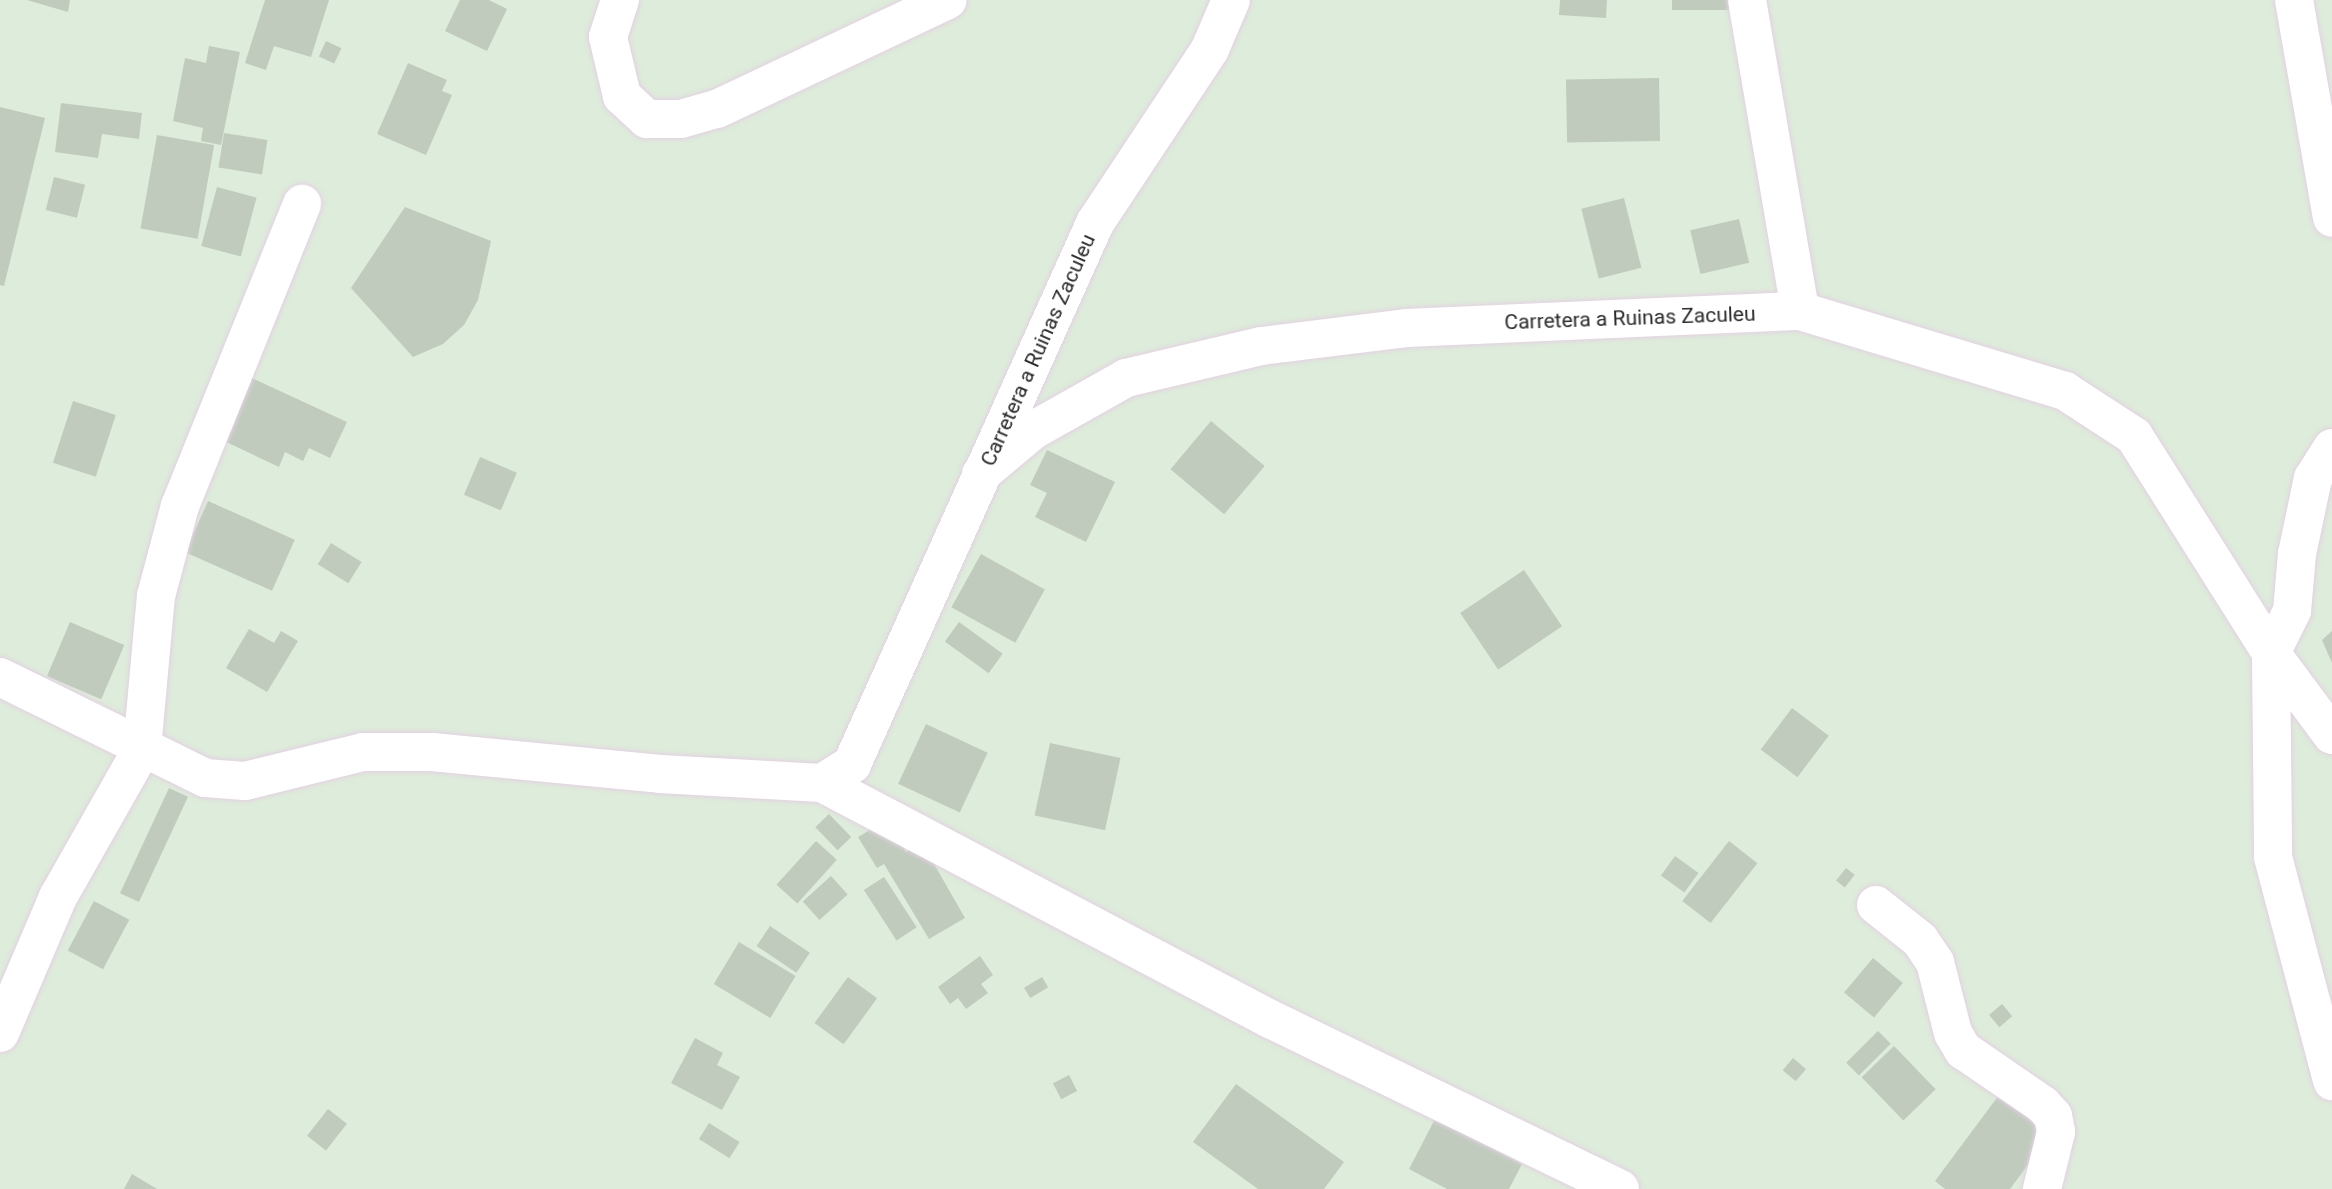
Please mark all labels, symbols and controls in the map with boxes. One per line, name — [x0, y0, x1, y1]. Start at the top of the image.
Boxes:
street label: Carretera a Ruinas Zaculeu — [975, 230, 1101, 470]
street label: Carretera a Ruinas Zaculeu — [1504, 301, 1756, 335]

